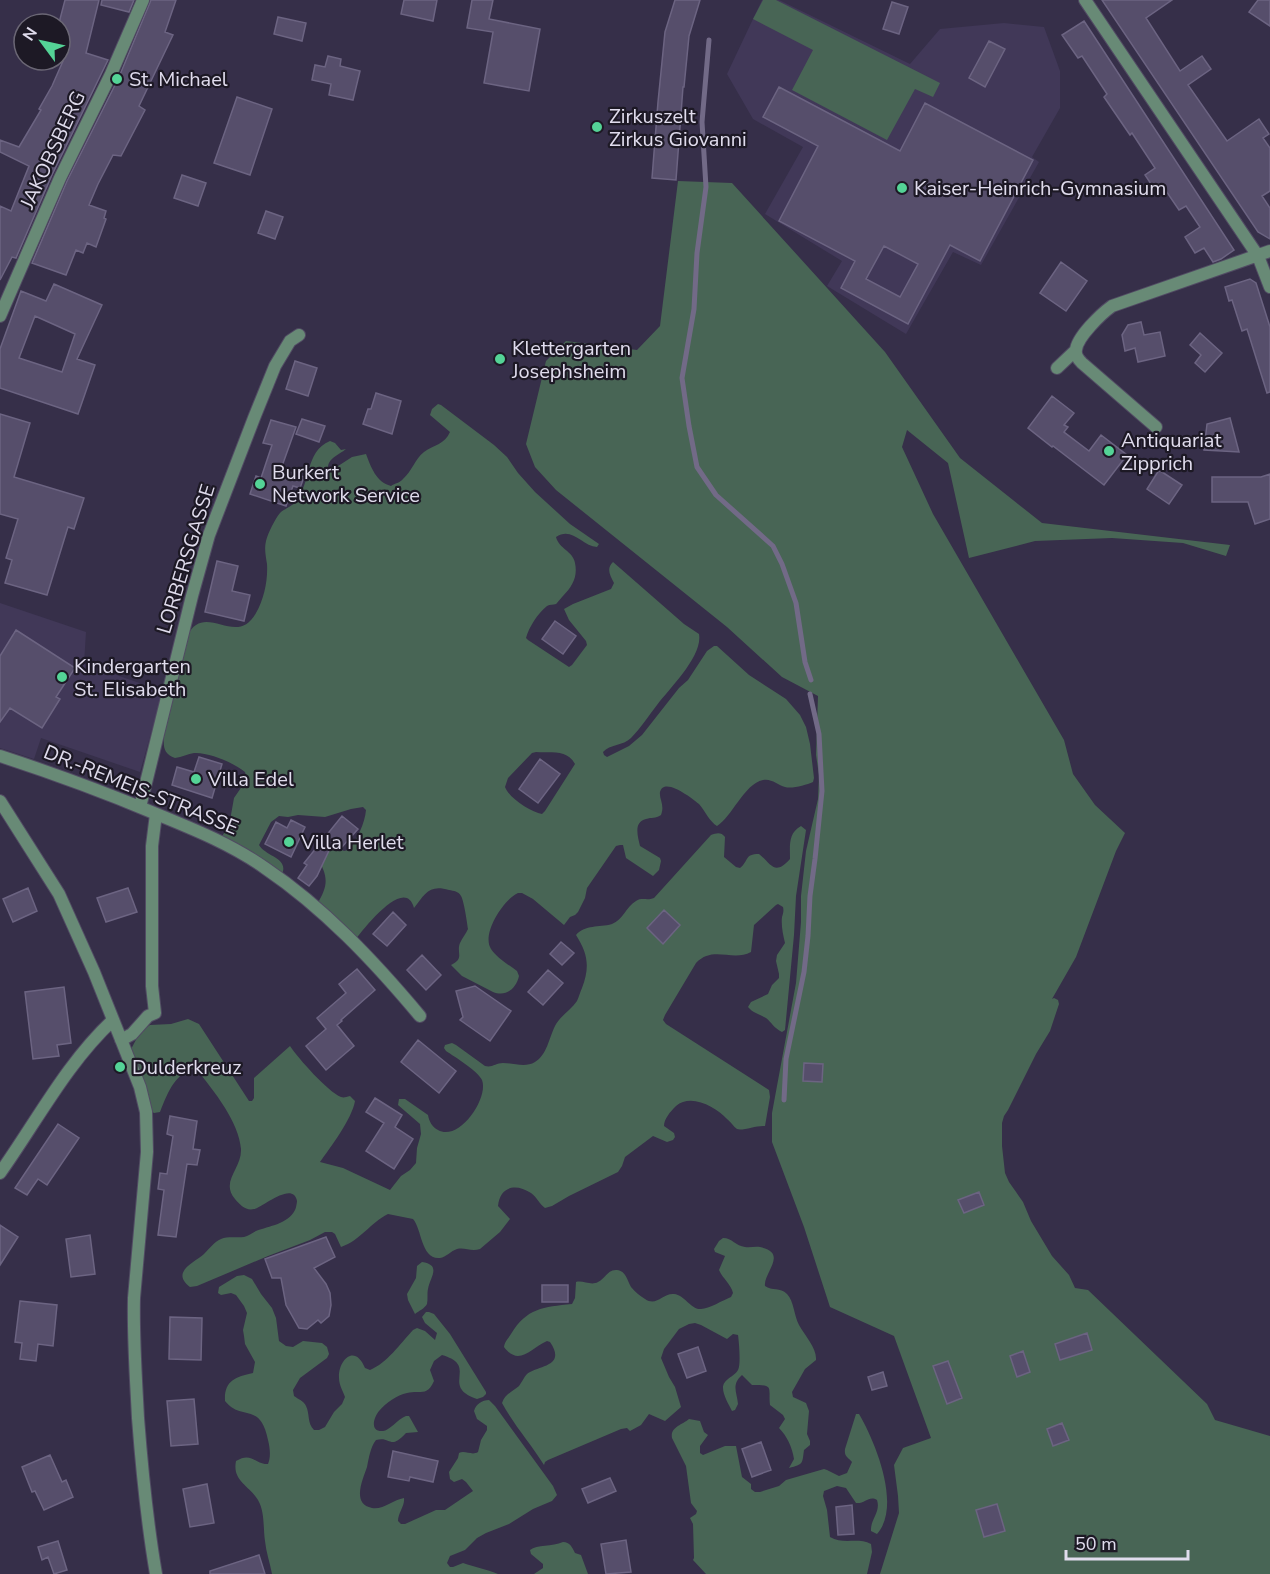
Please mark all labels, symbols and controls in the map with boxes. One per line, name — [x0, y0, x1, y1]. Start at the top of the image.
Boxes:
north arrow — [12, 12, 72, 72]
text: N — [18, 23, 43, 45]
place label: St. Michael — [129, 66, 228, 93]
marker: St. Michael — [110, 72, 124, 86]
street label: JAKOBSBERG — [13, 87, 92, 214]
place label: Zirkuszelt Zirkus Giovanni — [609, 103, 747, 153]
marker: Zirkuszelt Zirkus Giovanni — [590, 120, 604, 134]
place label: Kaiser-Heinrich-Gymnasium — [914, 175, 1166, 202]
marker: Kaiser-Heinrich-Gymnasium — [895, 181, 909, 195]
place label: Klettergarten Josephsheim — [511, 335, 631, 385]
marker: Klettergarten Josephsheim — [493, 352, 507, 366]
place label: Antiquariat Zipprich — [1121, 427, 1222, 477]
marker: Antiquariat Zipprich — [1102, 444, 1116, 458]
place label: Burkert Network Service — [272, 459, 420, 509]
marker: Burkert Network Service — [253, 477, 267, 491]
street label: LORBERSGASSE — [150, 481, 222, 637]
place label: Kindergarten St. Elisabeth — [74, 653, 191, 703]
marker: Kindergarten St. Elisabeth — [55, 670, 69, 684]
street label: DR.-REMEIS-STRASSE — [40, 739, 242, 841]
place label: Villa Edel — [207, 766, 294, 793]
marker: Villa Edel — [189, 772, 203, 786]
place label: Villa Herlet — [300, 829, 404, 856]
marker: Villa Herlet — [282, 835, 296, 849]
place label: Dulderkreuz — [132, 1054, 242, 1081]
marker: Dulderkreuz — [113, 1060, 127, 1074]
scale bar — [1066, 1523, 1188, 1561]
text: 50 m — [1075, 1532, 1117, 1556]

